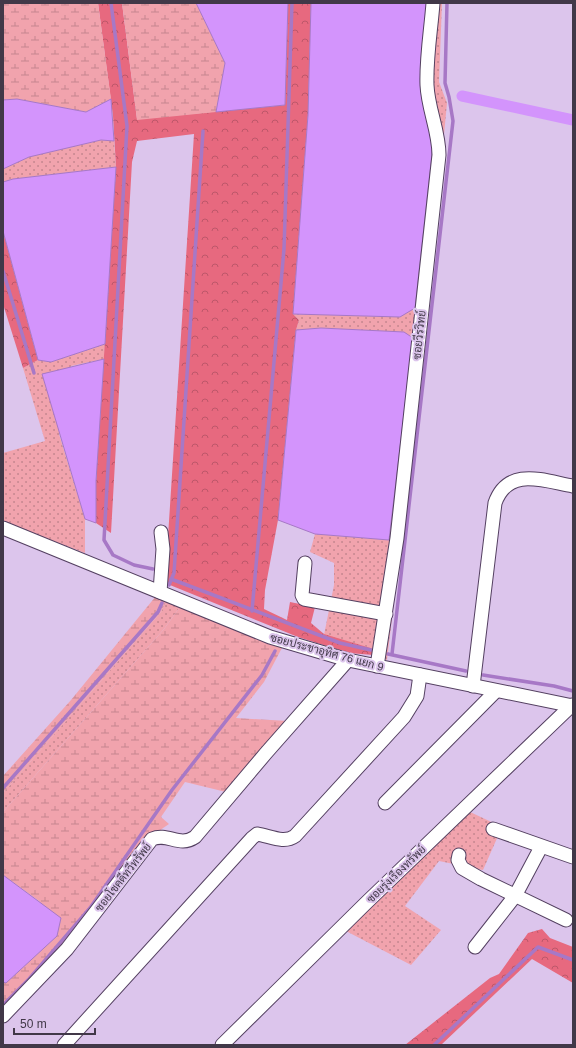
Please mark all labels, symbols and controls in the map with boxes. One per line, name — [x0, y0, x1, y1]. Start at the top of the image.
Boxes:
street label: ซอยวีรวิทย์ — [408, 309, 428, 360]
street label: ซอยประชาอุทิศ 76 แยก 9 — [268, 631, 385, 676]
street label: ซอยโชคดีทวีทรัพย์ — [91, 839, 153, 913]
street label: ซอยรุ่งเรืองทรัพย์ — [363, 842, 430, 907]
scale bar — [14, 1010, 95, 1036]
text: 50 m — [20, 1017, 47, 1031]

